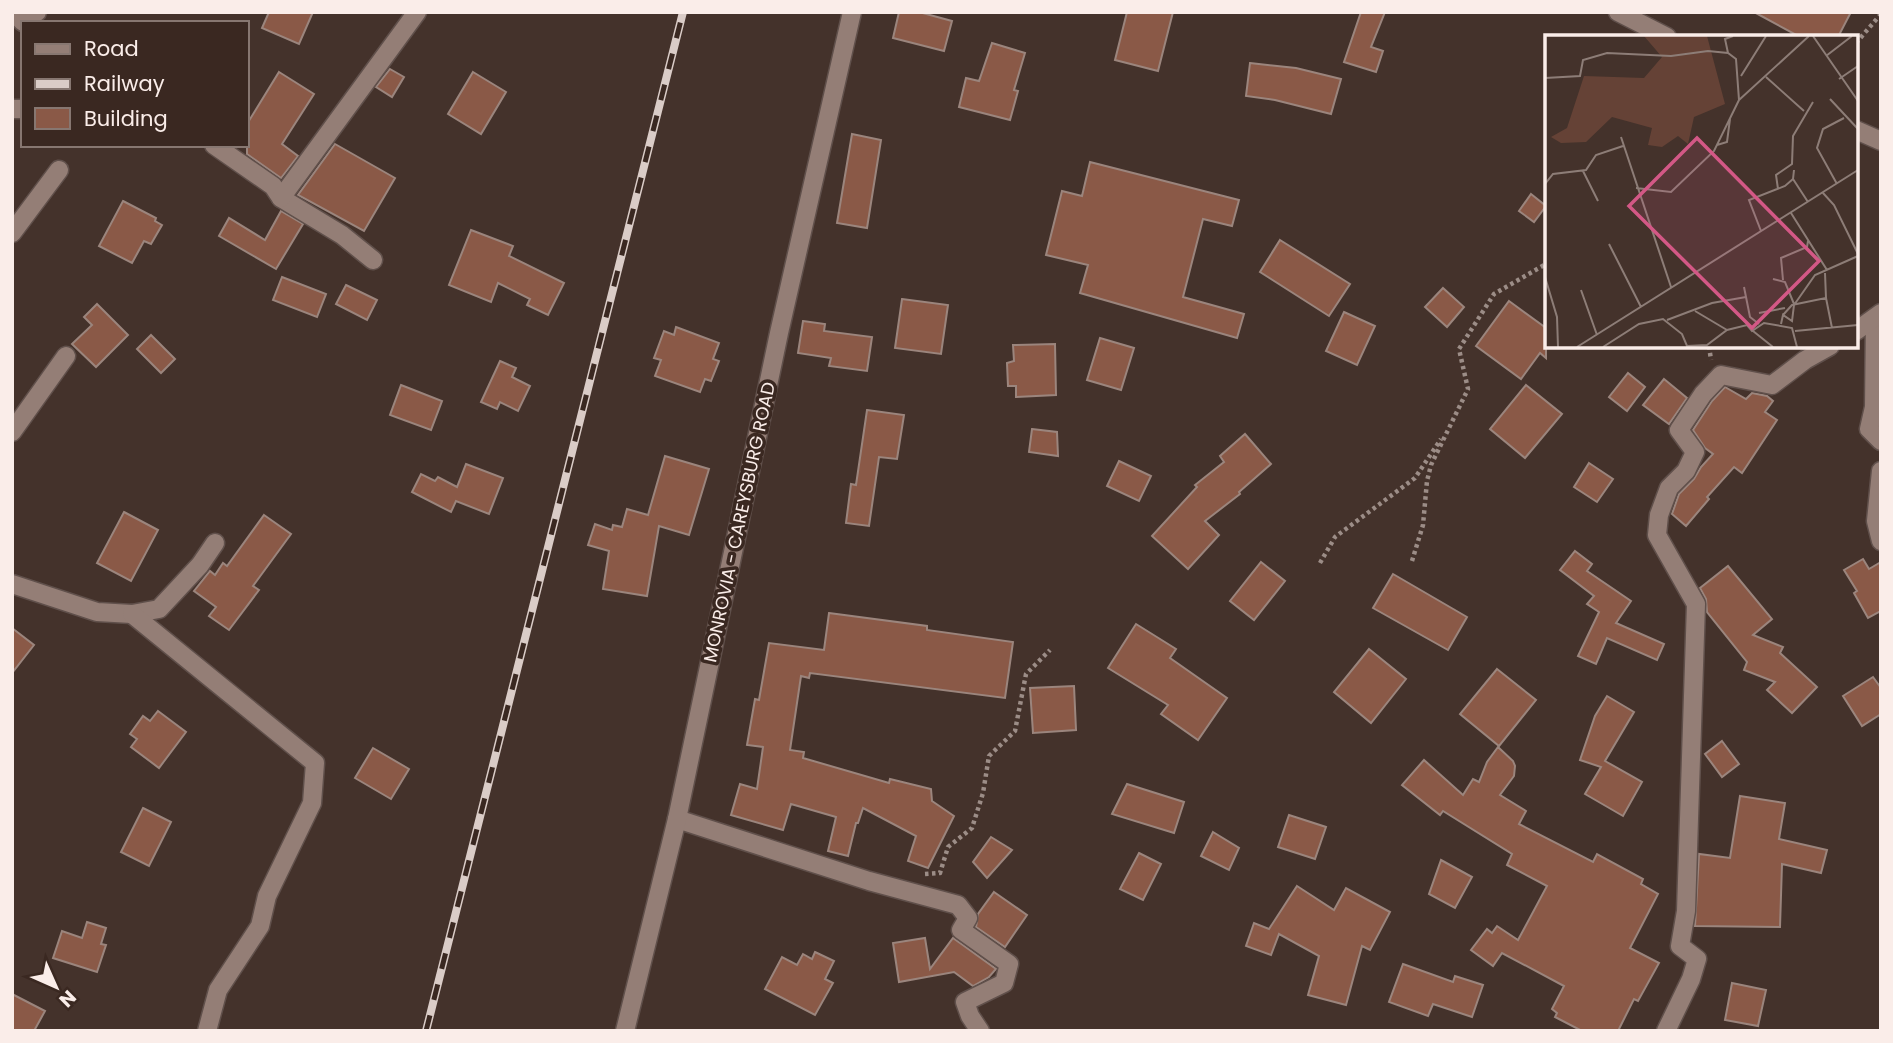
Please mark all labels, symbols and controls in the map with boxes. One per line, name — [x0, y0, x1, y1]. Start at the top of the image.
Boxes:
legend — [21, 21, 248, 147]
text: Road — [84, 34, 139, 63]
inset map — [1545, 35, 1858, 348]
text: Railway — [84, 69, 165, 98]
text: Building — [84, 104, 168, 133]
street label: MONROVIA - CAREYSBURG ROAD — [697, 380, 781, 664]
north arrow — [21, 952, 91, 1022]
text: N — [53, 984, 82, 1013]

